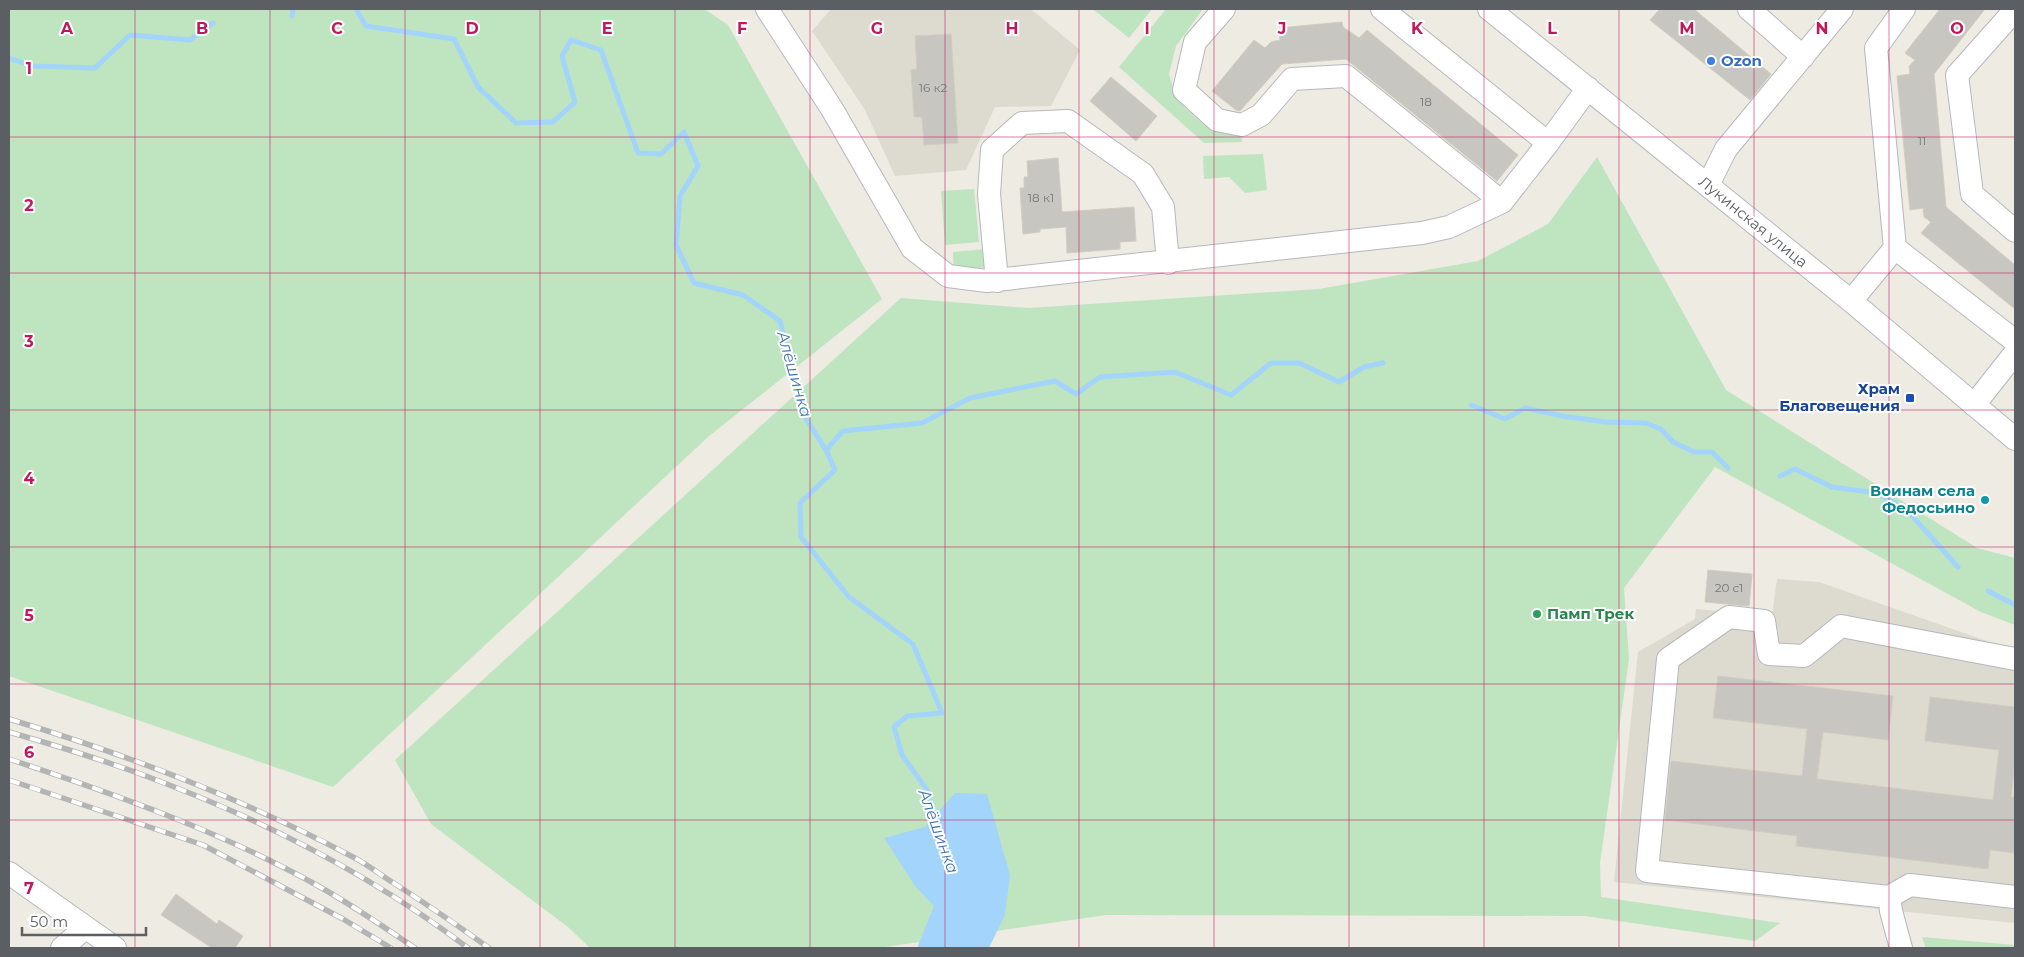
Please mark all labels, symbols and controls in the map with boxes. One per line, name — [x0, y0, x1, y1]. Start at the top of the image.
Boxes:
text: A — [60, 19, 74, 38]
text: B — [196, 19, 208, 38]
text: C — [331, 19, 343, 38]
text: D — [465, 19, 479, 38]
text: E — [602, 19, 612, 38]
text: F — [737, 19, 747, 38]
text: G — [871, 19, 883, 38]
text: H — [1006, 19, 1018, 38]
text: I — [1144, 19, 1150, 38]
text: J — [1277, 19, 1286, 38]
text: K — [1411, 19, 1424, 38]
text: L — [1547, 19, 1557, 38]
text: M — [1679, 19, 1695, 38]
text: N — [1816, 19, 1828, 38]
text: O — [1950, 19, 1964, 38]
place label: Ozon — [1721, 51, 1762, 70]
marker: Ozon — [1705, 55, 1717, 67]
text: 1 — [26, 59, 32, 78]
house number: 16 к2 — [919, 80, 947, 95]
house number: 18 — [1420, 94, 1432, 109]
house number: 11 — [1918, 133, 1926, 148]
street label: Лукинская улица — [1695, 172, 1812, 271]
house number: 18 к1 — [1028, 190, 1054, 205]
text: 2 — [24, 196, 34, 215]
water label: Алёшинка — [773, 328, 816, 419]
text: 3 — [23, 332, 34, 351]
place label: Храм Благовещения — [1779, 379, 1900, 415]
marker: Храм Благовещения — [1904, 392, 1916, 404]
text: 4 — [23, 469, 35, 488]
place label: Воинам села Федосьино — [1870, 481, 1975, 517]
marker: Воинам села Федосьино — [1979, 494, 1991, 506]
house number: 20 с1 — [1715, 580, 1743, 595]
place label: Памп Трек — [1547, 604, 1634, 623]
text: 5 — [24, 606, 34, 625]
marker: Памп Трек — [1531, 608, 1543, 620]
text: 6 — [24, 743, 34, 762]
water label: Алёшинка — [914, 785, 963, 876]
text: 7 — [24, 879, 34, 898]
scale bar — [22, 904, 146, 936]
text: 50 m — [30, 912, 68, 931]

